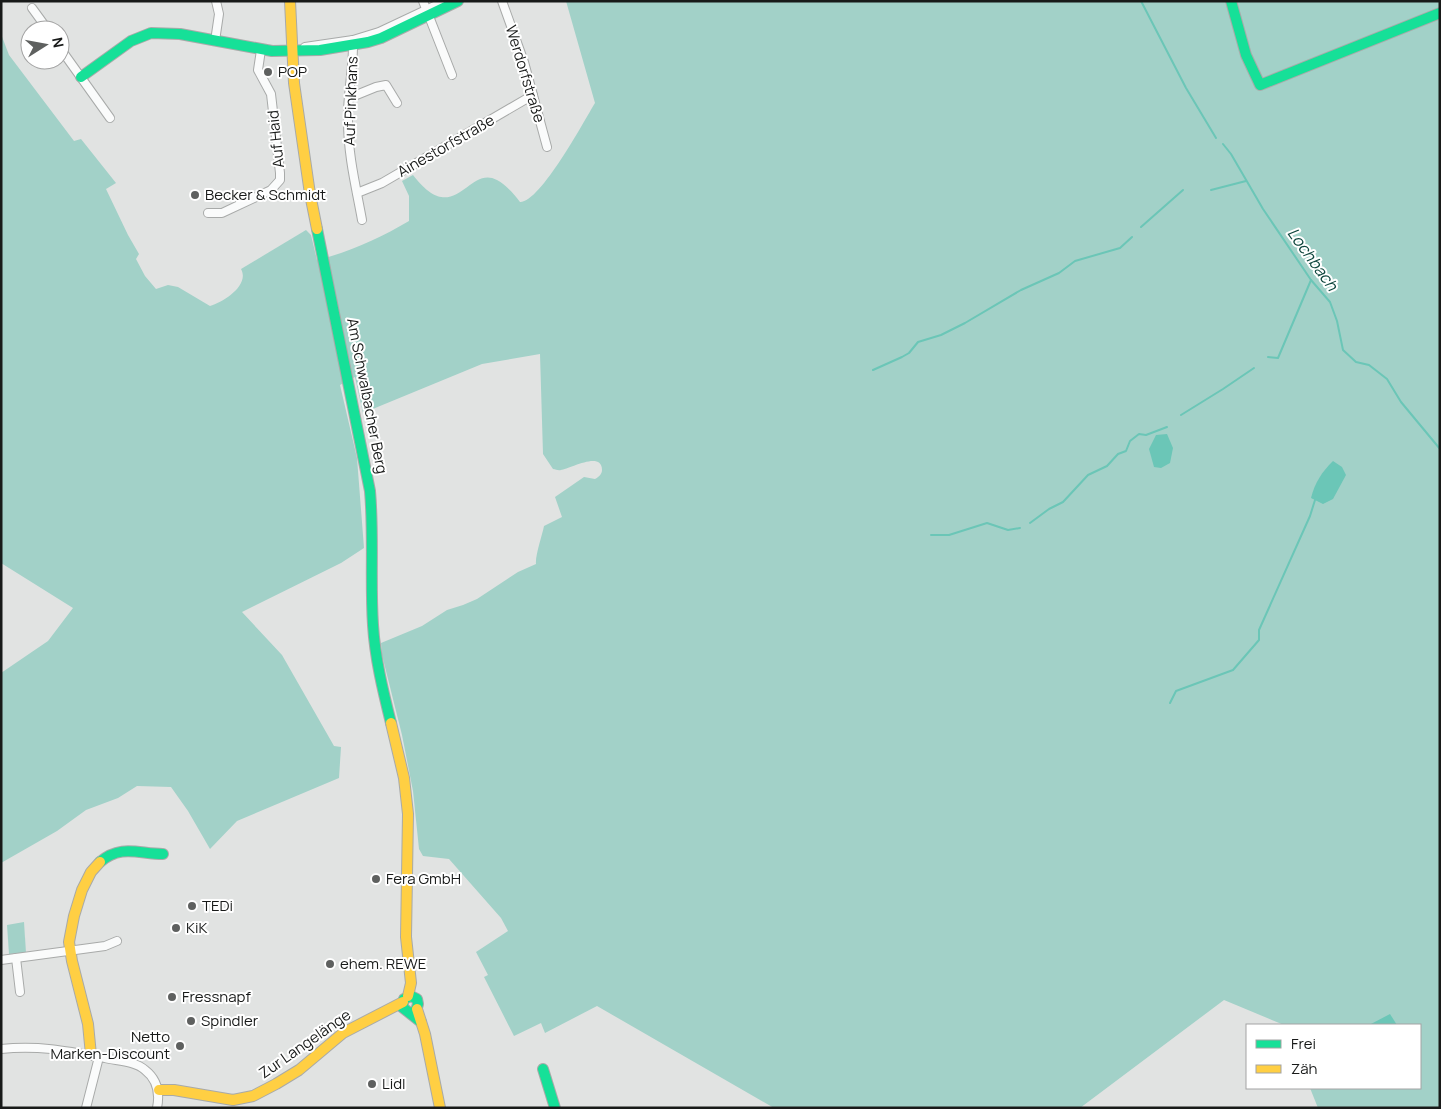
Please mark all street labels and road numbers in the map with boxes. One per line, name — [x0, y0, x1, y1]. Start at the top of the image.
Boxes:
street label: Werdorfstraße — [501, 23, 550, 125]
street label: Auf Pinkhans — [338, 56, 363, 146]
street label: Auf Haid — [262, 109, 289, 169]
street label: Ainestorfstraße — [393, 109, 498, 182]
street label: Am Schwalbacher Berg — [342, 316, 393, 476]
street label: Zur Langelänge — [255, 1004, 355, 1083]

